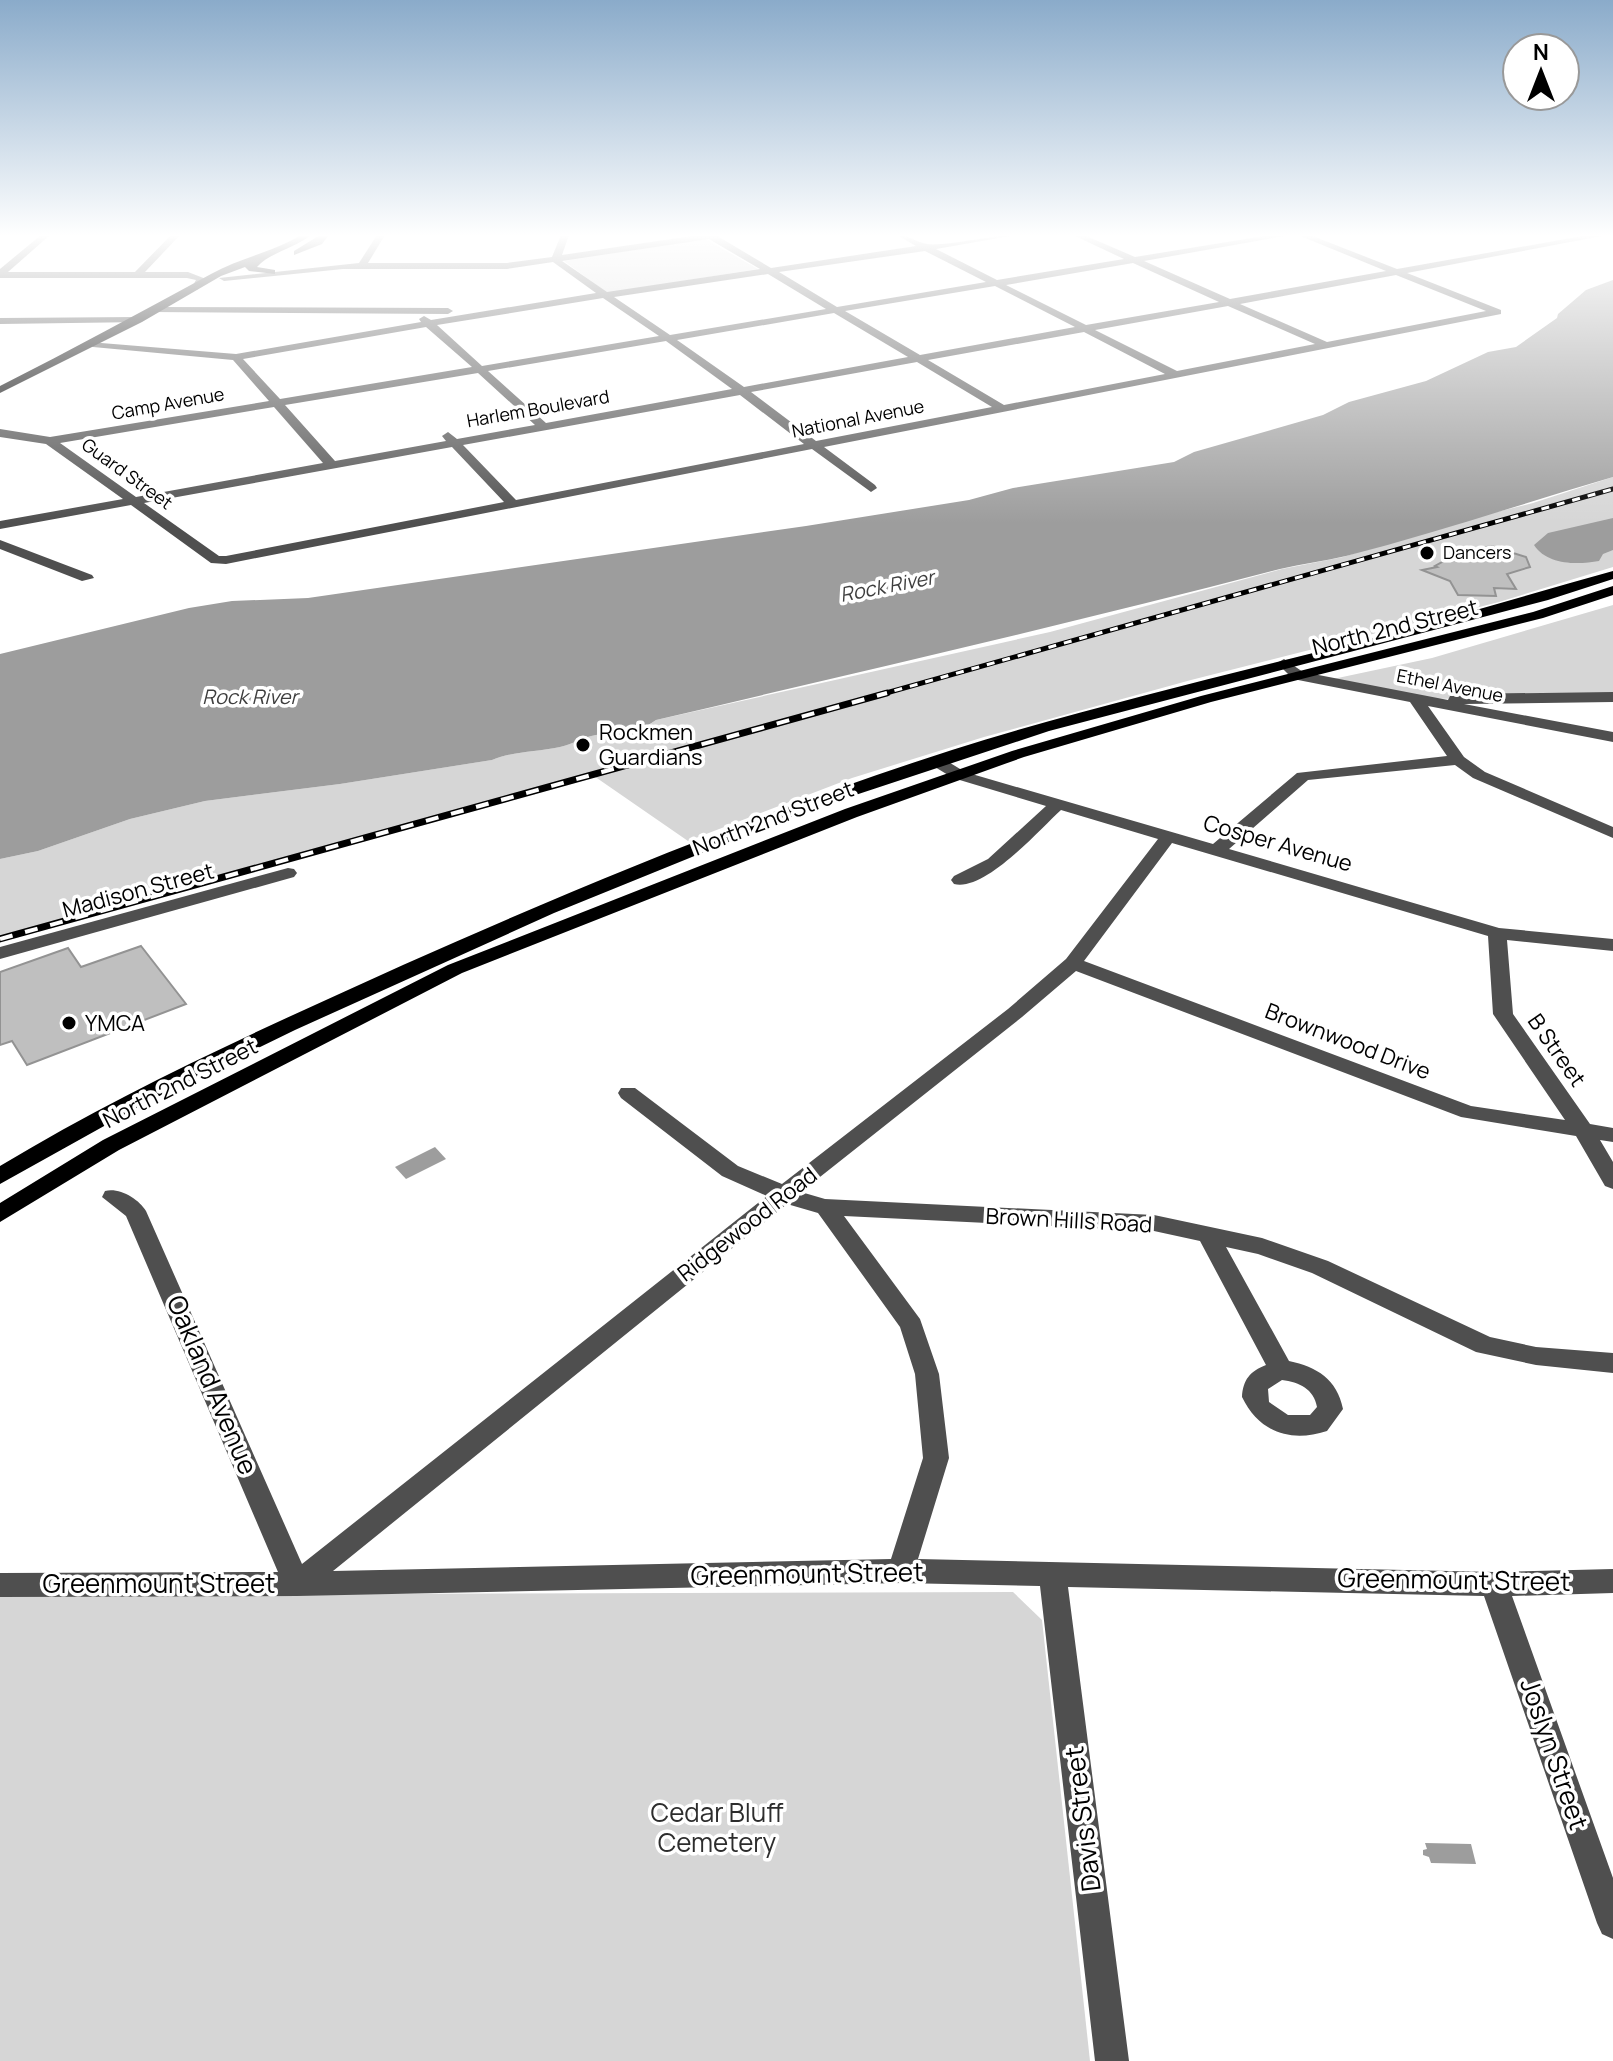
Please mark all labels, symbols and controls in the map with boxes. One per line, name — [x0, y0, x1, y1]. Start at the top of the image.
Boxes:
north arrow — [1501, 32, 1581, 112]
text: N — [1533, 37, 1549, 67]
street label: Camp Avenue — [110, 381, 226, 425]
street label: Harlem Boulevard — [465, 384, 611, 432]
street label: National Avenue — [790, 393, 926, 443]
street label: Guard Street — [77, 432, 178, 514]
place label: Dancers — [1443, 540, 1512, 564]
marker: Dancers — [1418, 544, 1436, 562]
water label: Rock River — [838, 563, 939, 608]
street label: North 2nd Street — [1309, 592, 1481, 662]
street label: Ethel Avenue — [1395, 663, 1506, 707]
water label: Rock River — [202, 683, 300, 710]
place label: Rockmen Guardians — [599, 717, 703, 772]
marker: Rockmen Guardians — [574, 736, 592, 754]
street label: North 2nd Street — [688, 773, 858, 862]
street label: Cosper Avenue — [1200, 807, 1356, 879]
street label: Madison Street — [59, 855, 217, 925]
street label: Brownwood Drive — [1261, 996, 1435, 1086]
place label: YMCA — [85, 1008, 145, 1038]
street label: B Street — [1521, 1008, 1593, 1093]
marker: YMCA — [60, 1014, 78, 1032]
street label: North 2nd Street — [98, 1031, 263, 1135]
street label: Ridgewood Road — [671, 1160, 823, 1288]
street label: Brown Hills Road — [985, 1201, 1153, 1239]
street label: Oakland Avenue — [159, 1289, 267, 1480]
street label: Greenmount Street — [690, 1553, 924, 1593]
street label: Greenmount Street — [1337, 1559, 1571, 1599]
street label: Greenmount Street — [42, 1565, 276, 1601]
street label: Joslyn Street — [1512, 1673, 1598, 1834]
street label: Davis Street — [1055, 1745, 1109, 1894]
park label: Cedar Bluff Cemetery — [651, 1794, 783, 1860]

